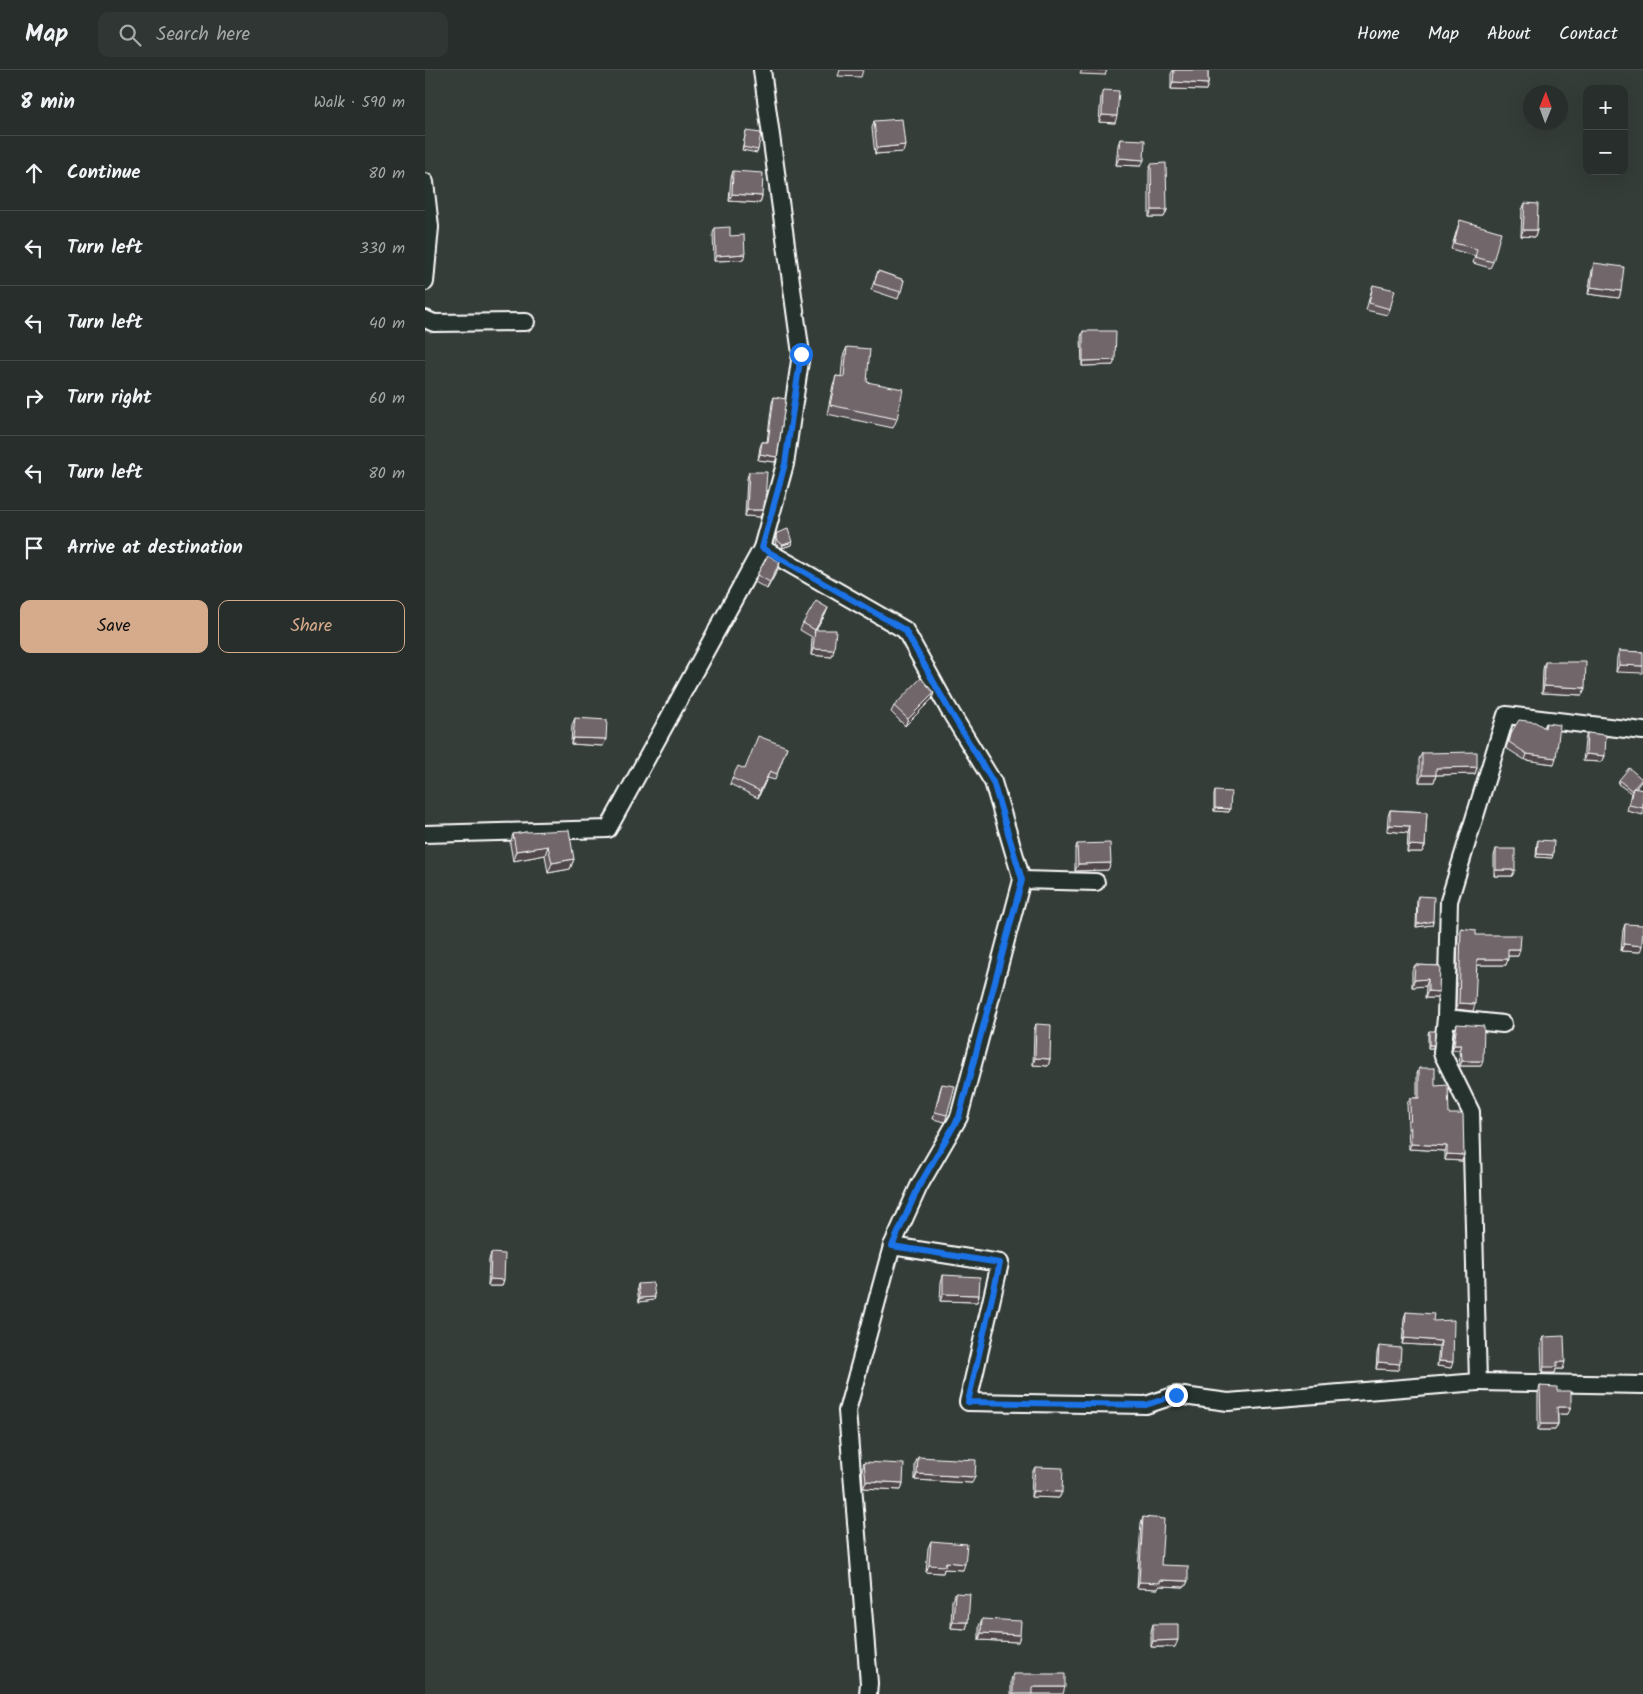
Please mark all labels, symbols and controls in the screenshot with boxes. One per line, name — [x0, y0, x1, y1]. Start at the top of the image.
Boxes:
search box — [98, 12, 448, 57]
text: Map — [25, 15, 68, 54]
text: Search here — [156, 20, 250, 50]
text: Home — [1357, 20, 1400, 49]
text: Map — [1428, 20, 1459, 49]
text: About — [1487, 20, 1531, 49]
text: Contact — [1559, 20, 1618, 49]
icon: search — [116, 21, 144, 49]
north arrow — [1523, 85, 1568, 130]
map controls — [1583, 85, 1628, 175]
button: + — [1583, 85, 1628, 130]
text: 8 min — [20, 86, 75, 119]
text: Walk · 590 m — [313, 90, 405, 115]
button: − — [1583, 130, 1628, 175]
text: Continue — [67, 158, 140, 188]
icon: ahead — [20, 159, 48, 187]
text: 80 m — [368, 161, 405, 186]
text: Turn left — [67, 233, 142, 263]
icon: left — [20, 234, 48, 262]
text: 330 m — [360, 236, 405, 261]
text: Turn left — [67, 308, 142, 338]
icon: left — [20, 309, 48, 337]
text: 40 m — [369, 311, 405, 336]
route start — [790, 343, 813, 366]
text: Turn right — [67, 383, 152, 413]
icon: right — [20, 384, 48, 412]
text: 60 m — [369, 386, 405, 411]
text: Turn left — [67, 458, 142, 488]
icon: left — [20, 459, 48, 487]
text: 80 m — [368, 461, 405, 486]
text: Arrive at destination — [67, 533, 243, 563]
icon: arrive — [20, 534, 48, 562]
button: Save — [20, 600, 208, 653]
button: Share — [218, 600, 405, 653]
route end — [1165, 1384, 1188, 1407]

